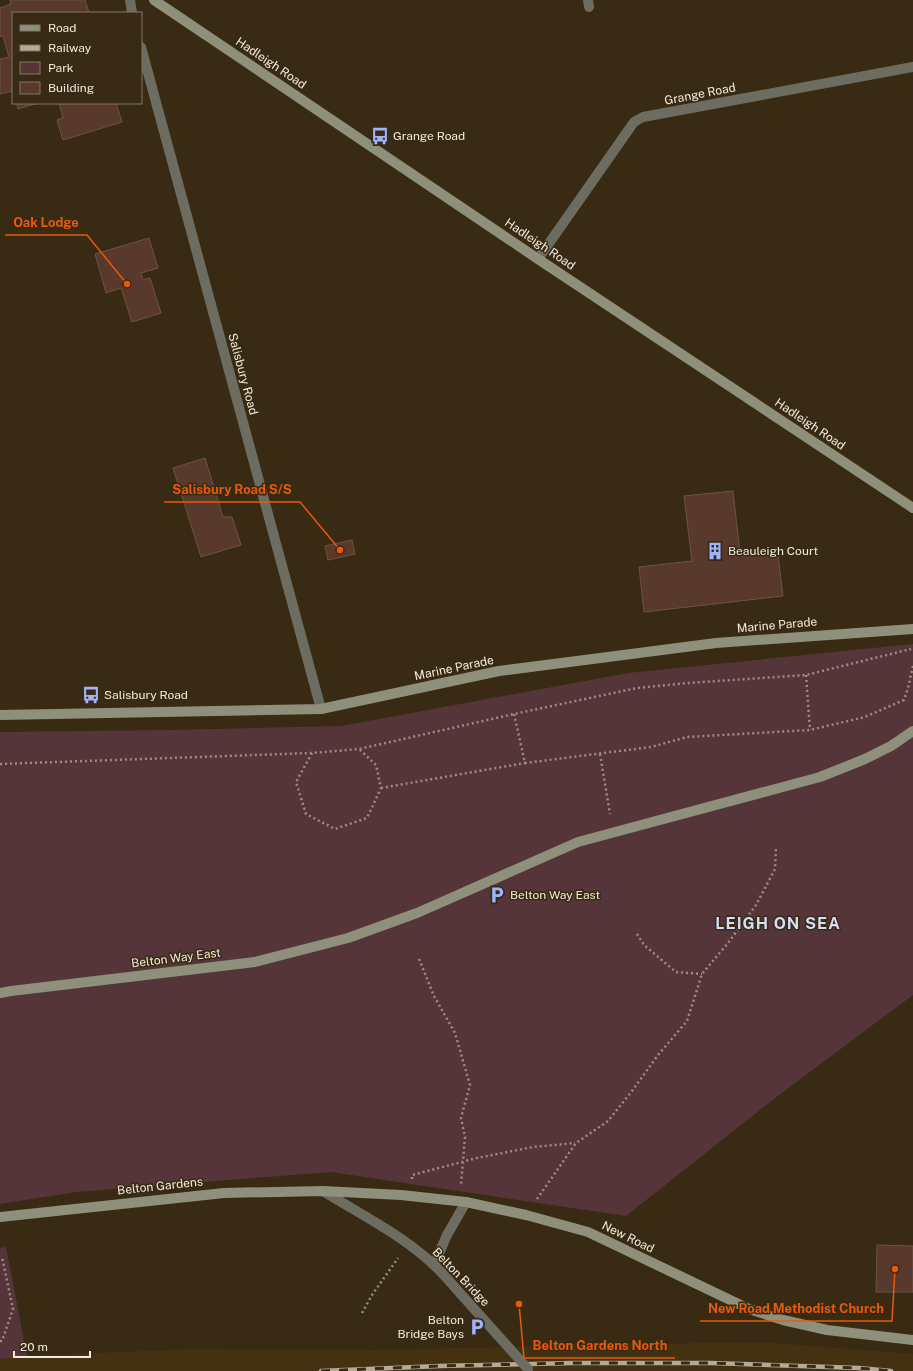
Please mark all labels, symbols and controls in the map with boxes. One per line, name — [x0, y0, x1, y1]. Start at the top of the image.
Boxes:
legend — [12, 12, 142, 104]
text: Road — [48, 21, 76, 35]
street label: Hadleigh Road — [233, 34, 309, 92]
text: Railway — [48, 41, 92, 55]
text: Park — [48, 61, 74, 75]
street label: Grange Road — [663, 80, 737, 108]
text: Building — [48, 81, 94, 95]
bus stop icon: Grange Road — [370, 126, 390, 146]
place label: Grange Road — [393, 129, 465, 143]
callout: Oak Lodge — [5, 210, 87, 235]
text: Oak Lodge — [13, 215, 79, 230]
street label: Hadleigh Road — [502, 215, 578, 273]
street label: Salisbury Road — [225, 332, 261, 416]
street label: Hadleigh Road — [772, 395, 848, 453]
callout: Salisbury Road S/S — [164, 477, 300, 502]
text: Salisbury Road S/S — [172, 482, 292, 497]
building icon: Beauleigh Court — [705, 541, 725, 561]
place label: Beauleigh Court — [728, 544, 818, 558]
street label: Marine Parade — [736, 614, 818, 635]
street label: Marine Parade — [413, 653, 495, 683]
bus stop icon: Salisbury Road — [81, 685, 101, 705]
place label: Salisbury Road — [104, 688, 188, 702]
parking icon: Belton Way East — [487, 885, 507, 905]
place label: Belton Way East — [510, 888, 600, 902]
district label: LEIGH ON SEA — [715, 914, 841, 933]
street label: Belton Way East — [130, 946, 222, 970]
street label: Belton Gardens — [116, 1175, 204, 1197]
street label: New Road — [600, 1218, 656, 1256]
street label: Belton Bridge — [430, 1245, 493, 1309]
callout: New Road Methodist Church — [700, 1296, 892, 1321]
text: New Road Methodist Church — [708, 1301, 884, 1316]
place label: Belton Bridge Bays — [397, 1313, 464, 1341]
parking icon: Belton Bridge Bays — [467, 1317, 487, 1337]
scale bar — [14, 1333, 90, 1359]
callout: Belton Gardens North — [524, 1333, 675, 1358]
text: Belton Gardens North — [533, 1338, 667, 1353]
text: 20 m — [20, 1340, 48, 1354]

